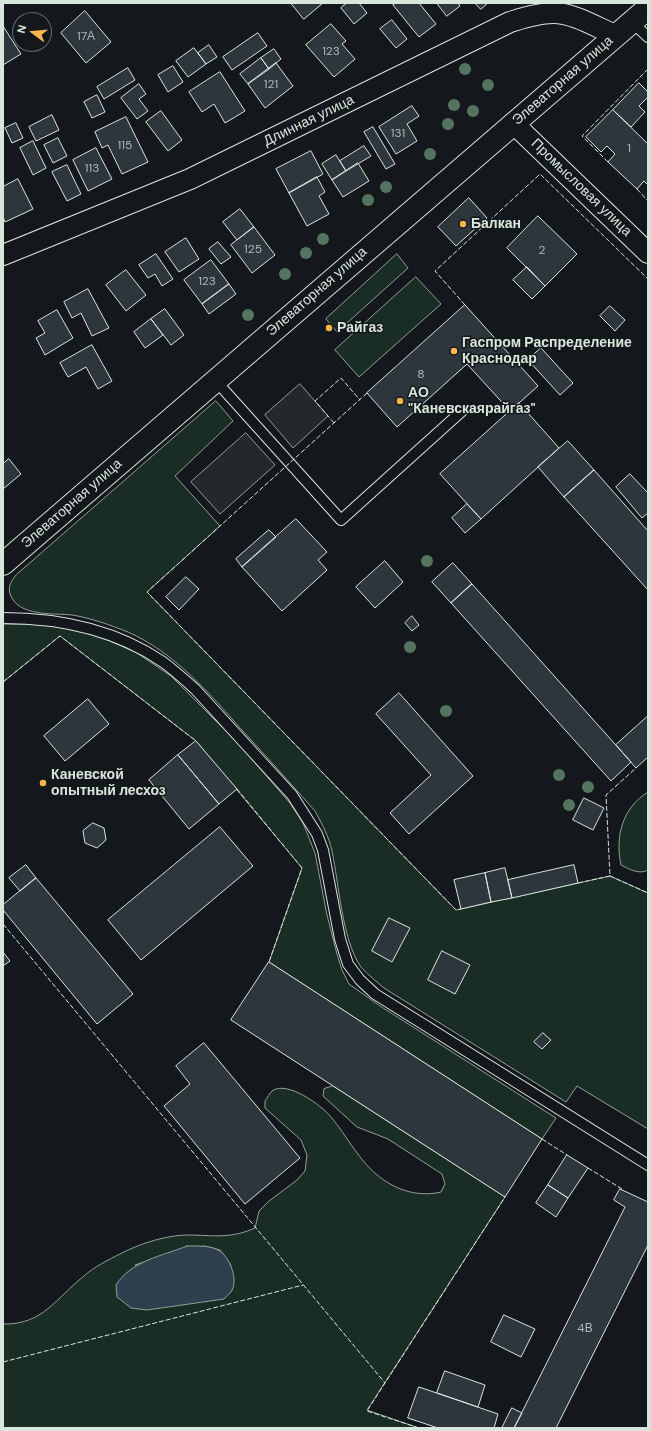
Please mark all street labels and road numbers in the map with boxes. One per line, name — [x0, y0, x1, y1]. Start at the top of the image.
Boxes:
street label: Элеваторная улица — [509, 33, 617, 129]
street label: Длинная улица — [261, 92, 357, 150]
street label: Промысловая улица — [527, 136, 635, 240]
street label: Элеваторная улица — [263, 244, 371, 340]
street label: Элеваторная улица — [18, 456, 126, 552]

